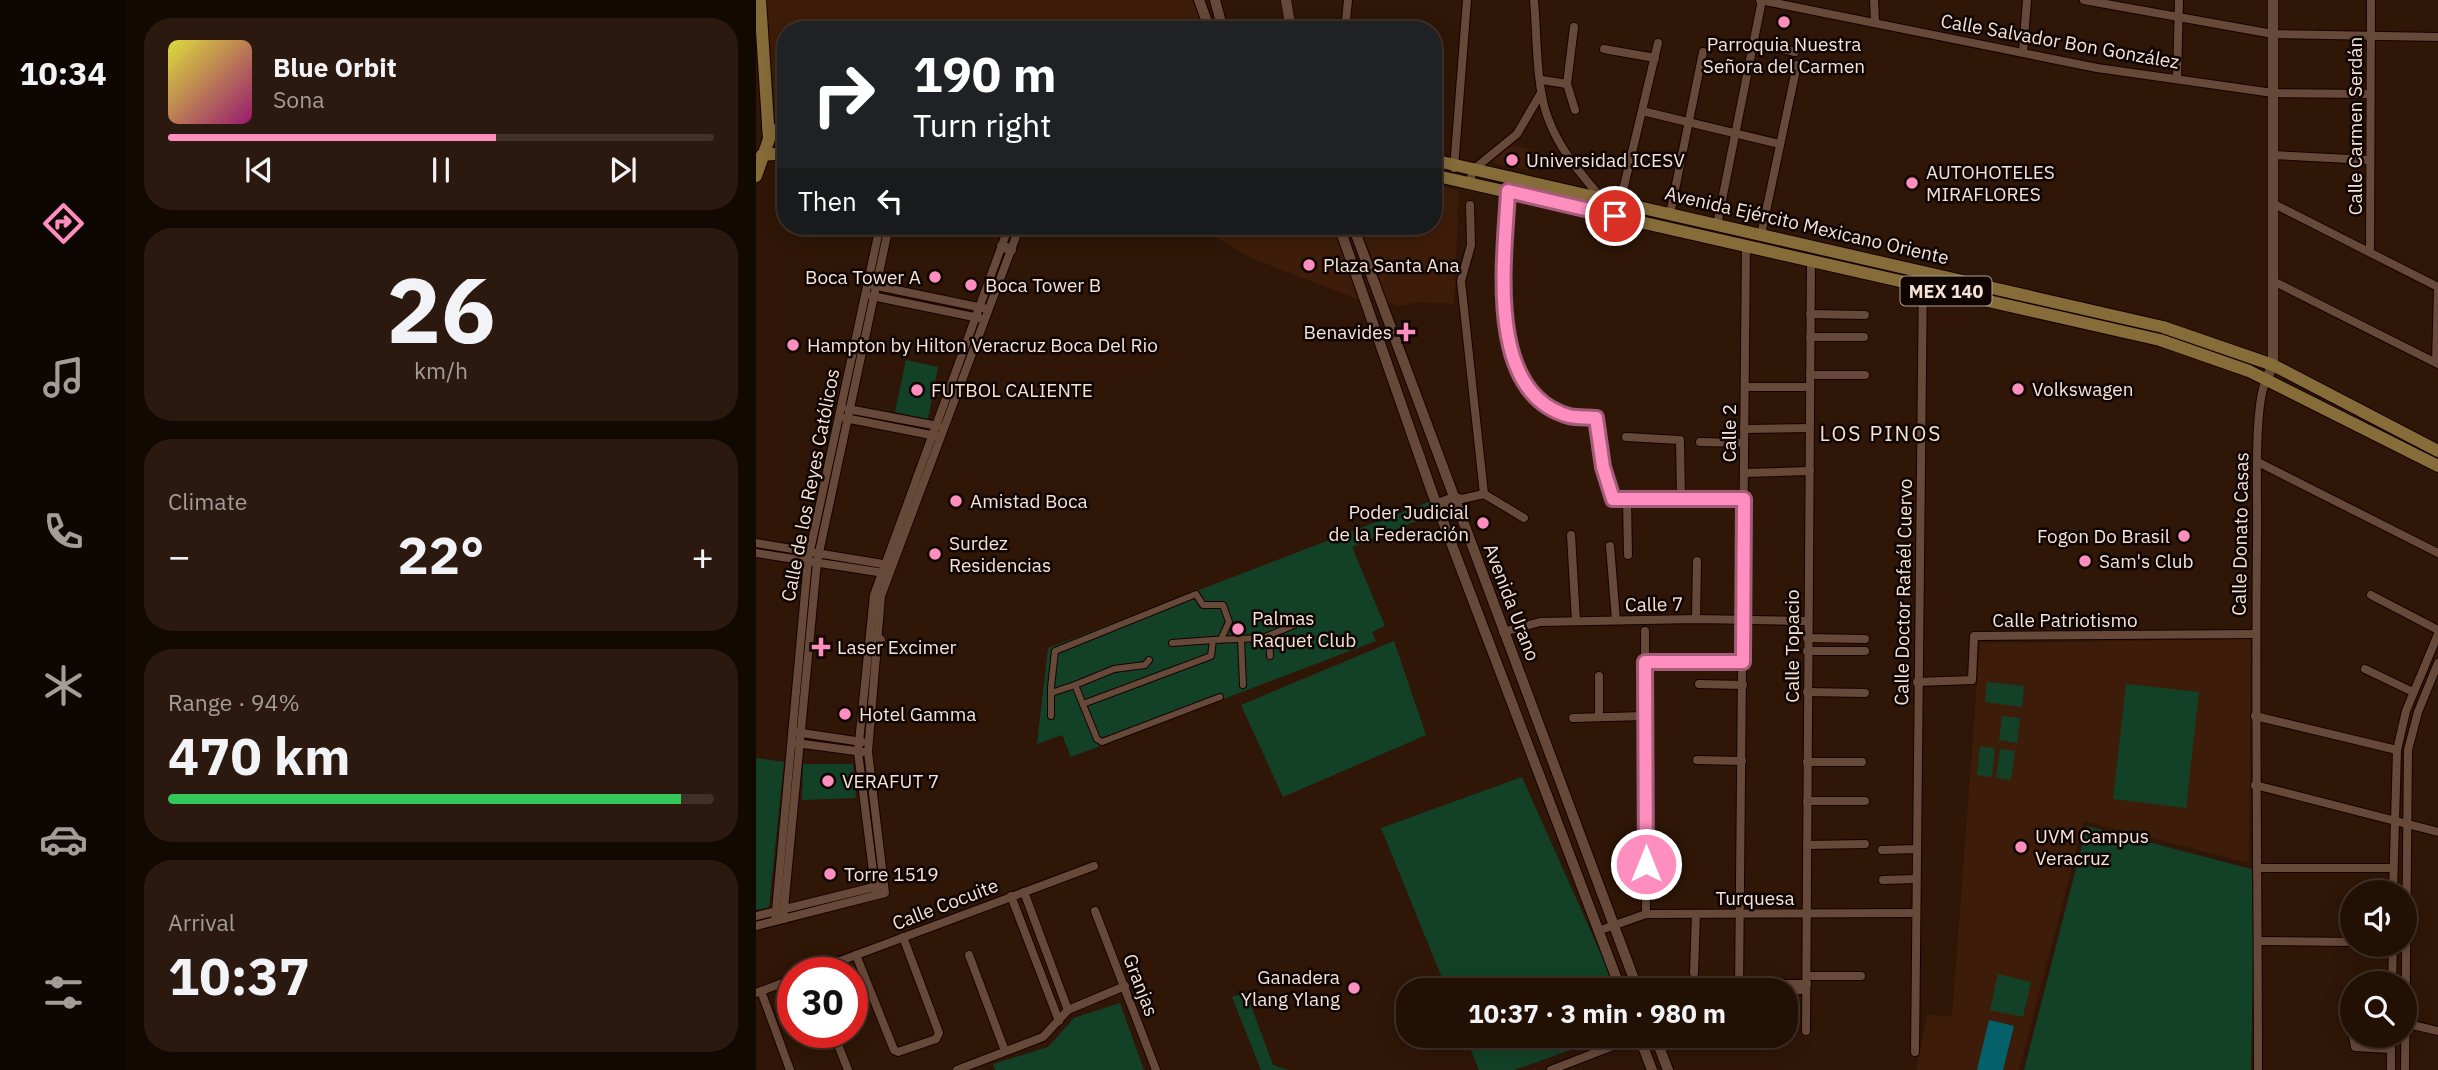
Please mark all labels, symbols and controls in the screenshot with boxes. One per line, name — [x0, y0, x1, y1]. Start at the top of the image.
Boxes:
street label: Calle Salvador Bon González — [1939, 8, 2181, 74]
marker: Parroquia Nuestra Señora del Carmen — [1776, 14, 1792, 30]
place label: Parroquia Nuestra Señora del Carmen — [1703, 32, 1865, 78]
street label: Calle Carmen Serdán — [2343, 37, 2367, 215]
text: 190 m — [913, 42, 1057, 105]
icon: right — [798, 49, 889, 140]
text: Blue Orbit — [273, 50, 397, 84]
text: 10:34 — [19, 52, 107, 94]
text: Sona — [273, 84, 325, 114]
text: Turn right — [913, 104, 1051, 146]
place label: Universidad ICESV — [1526, 148, 1685, 172]
icon: previous — [240, 151, 278, 189]
icon: pause — [422, 151, 460, 189]
icon: next — [604, 151, 642, 189]
marker: Universidad ICESV — [1504, 152, 1520, 168]
place label: AUTOHOTELES MIRAFLORES — [1926, 160, 2055, 206]
marker: AUTOHOTELES MIRAFLORES — [1904, 175, 1920, 191]
street label: Avenida Ejército Mexicano Oriente — [1663, 181, 1951, 269]
icon: left — [871, 182, 909, 220]
text: Then — [798, 184, 857, 218]
pin — [1585, 186, 1645, 246]
icon: arrive — [1596, 197, 1634, 235]
icon: directions — [39, 199, 88, 248]
text: 26 — [386, 250, 496, 368]
place label: Plaza Santa Ana — [1323, 253, 1460, 277]
marker: Plaza Santa Ana — [1301, 257, 1317, 273]
place label: Boca Tower A — [805, 265, 921, 289]
marker: Boca Tower A — [927, 269, 943, 285]
place label: Boca Tower B — [985, 273, 1101, 297]
road number: MEX 140 — [1900, 276, 1992, 306]
marker: Boca Tower B — [963, 277, 979, 293]
place label: Benavides — [1304, 320, 1392, 344]
marker: Benavides — [1398, 324, 1414, 340]
place label: Hampton by Hilton Veracruz Boca Del Rio — [807, 333, 1158, 357]
marker: Hampton by Hilton Veracruz Boca Del Rio — [785, 337, 801, 353]
icon: music — [39, 353, 88, 402]
text: km/h — [414, 355, 468, 385]
street label: Calle de los Reyes Católicos — [776, 366, 844, 604]
place label: Volkswagen — [2032, 377, 2133, 401]
place label: FUTBOL CALIENTE — [931, 378, 1093, 402]
marker: Volkswagen — [2010, 381, 2026, 397]
marker: FUTBOL CALIENTE — [909, 382, 925, 398]
street label: Calle 2 — [1717, 404, 1741, 462]
district label: LOS PINOS — [1820, 419, 1942, 447]
street label: Calle Donato Casas — [2227, 452, 2253, 616]
street label: Calle Doctor Rafaél Cuervo — [1889, 478, 1917, 706]
text: Climate — [168, 486, 247, 516]
place label: Amistad Boca — [970, 489, 1088, 513]
marker: Amistad Boca — [948, 493, 964, 509]
place label: Poder Judicial de la Federación — [1328, 500, 1469, 546]
icon: phone — [39, 507, 88, 556]
marker: Poder Judicial de la Federación — [1475, 515, 1491, 531]
text: 22° — [398, 521, 484, 588]
place label: Fogon Do Brasil — [2037, 524, 2170, 548]
marker: Fogon Do Brasil — [2176, 528, 2192, 544]
text: − — [168, 531, 191, 580]
text: + — [691, 531, 714, 580]
place label: Surdez Residencias — [949, 531, 1051, 577]
street label: Avenida Urano — [1479, 540, 1545, 664]
marker: Surdez Residencias — [927, 546, 943, 562]
place label: Sam's Club — [2099, 549, 2194, 573]
marker: Sam's Club — [2077, 553, 2093, 569]
street label: Calle Topacio — [1780, 589, 1804, 703]
street label: Calle 7 — [1625, 591, 1683, 617]
place label: Palmas Raquet Club — [1252, 606, 1356, 652]
street label: Calle Patriotismo — [1992, 608, 2138, 632]
marker: Palmas Raquet Club — [1230, 621, 1246, 637]
place label: Laser Excimer — [837, 635, 957, 659]
marker: Laser Excimer — [811, 637, 831, 657]
icon: climate — [39, 661, 88, 710]
text: Range · 94% — [168, 687, 300, 717]
place label: Hotel Gamma — [859, 702, 976, 726]
marker: Hotel Gamma — [837, 706, 853, 722]
text: 470 km — [168, 722, 350, 789]
place label: VERAFUT 7 — [842, 769, 939, 793]
marker: VERAFUT 7 — [820, 773, 836, 789]
icon: car — [39, 815, 88, 864]
place label: UVM Campus Veracruz — [2035, 824, 2149, 870]
position arrow — [1609, 827, 1683, 901]
marker: UVM Campus Veracruz — [2013, 839, 2029, 855]
place label: Torre 1519 — [844, 862, 939, 886]
marker: Torre 1519 — [822, 866, 838, 882]
street label: Calle Cocuite — [889, 873, 1001, 935]
map controls — [2340, 880, 2417, 1048]
button: sound — [2340, 880, 2417, 957]
street label: Turquesa — [1715, 886, 1795, 910]
text: Arrival — [168, 907, 235, 937]
text: 10:37 — [168, 942, 310, 1009]
street label: Granjas — [1118, 950, 1164, 1020]
speed limit sign: 30 — [777, 957, 868, 1048]
place label: Ganadera Ylang Ylang — [1241, 965, 1340, 1011]
icon: filters — [39, 968, 88, 1017]
button: search — [2340, 971, 2417, 1048]
marker: Ganadera Ylang Ylang — [1346, 980, 1362, 996]
text: 10:37 · 3 min · 980 m — [1468, 996, 1726, 1030]

